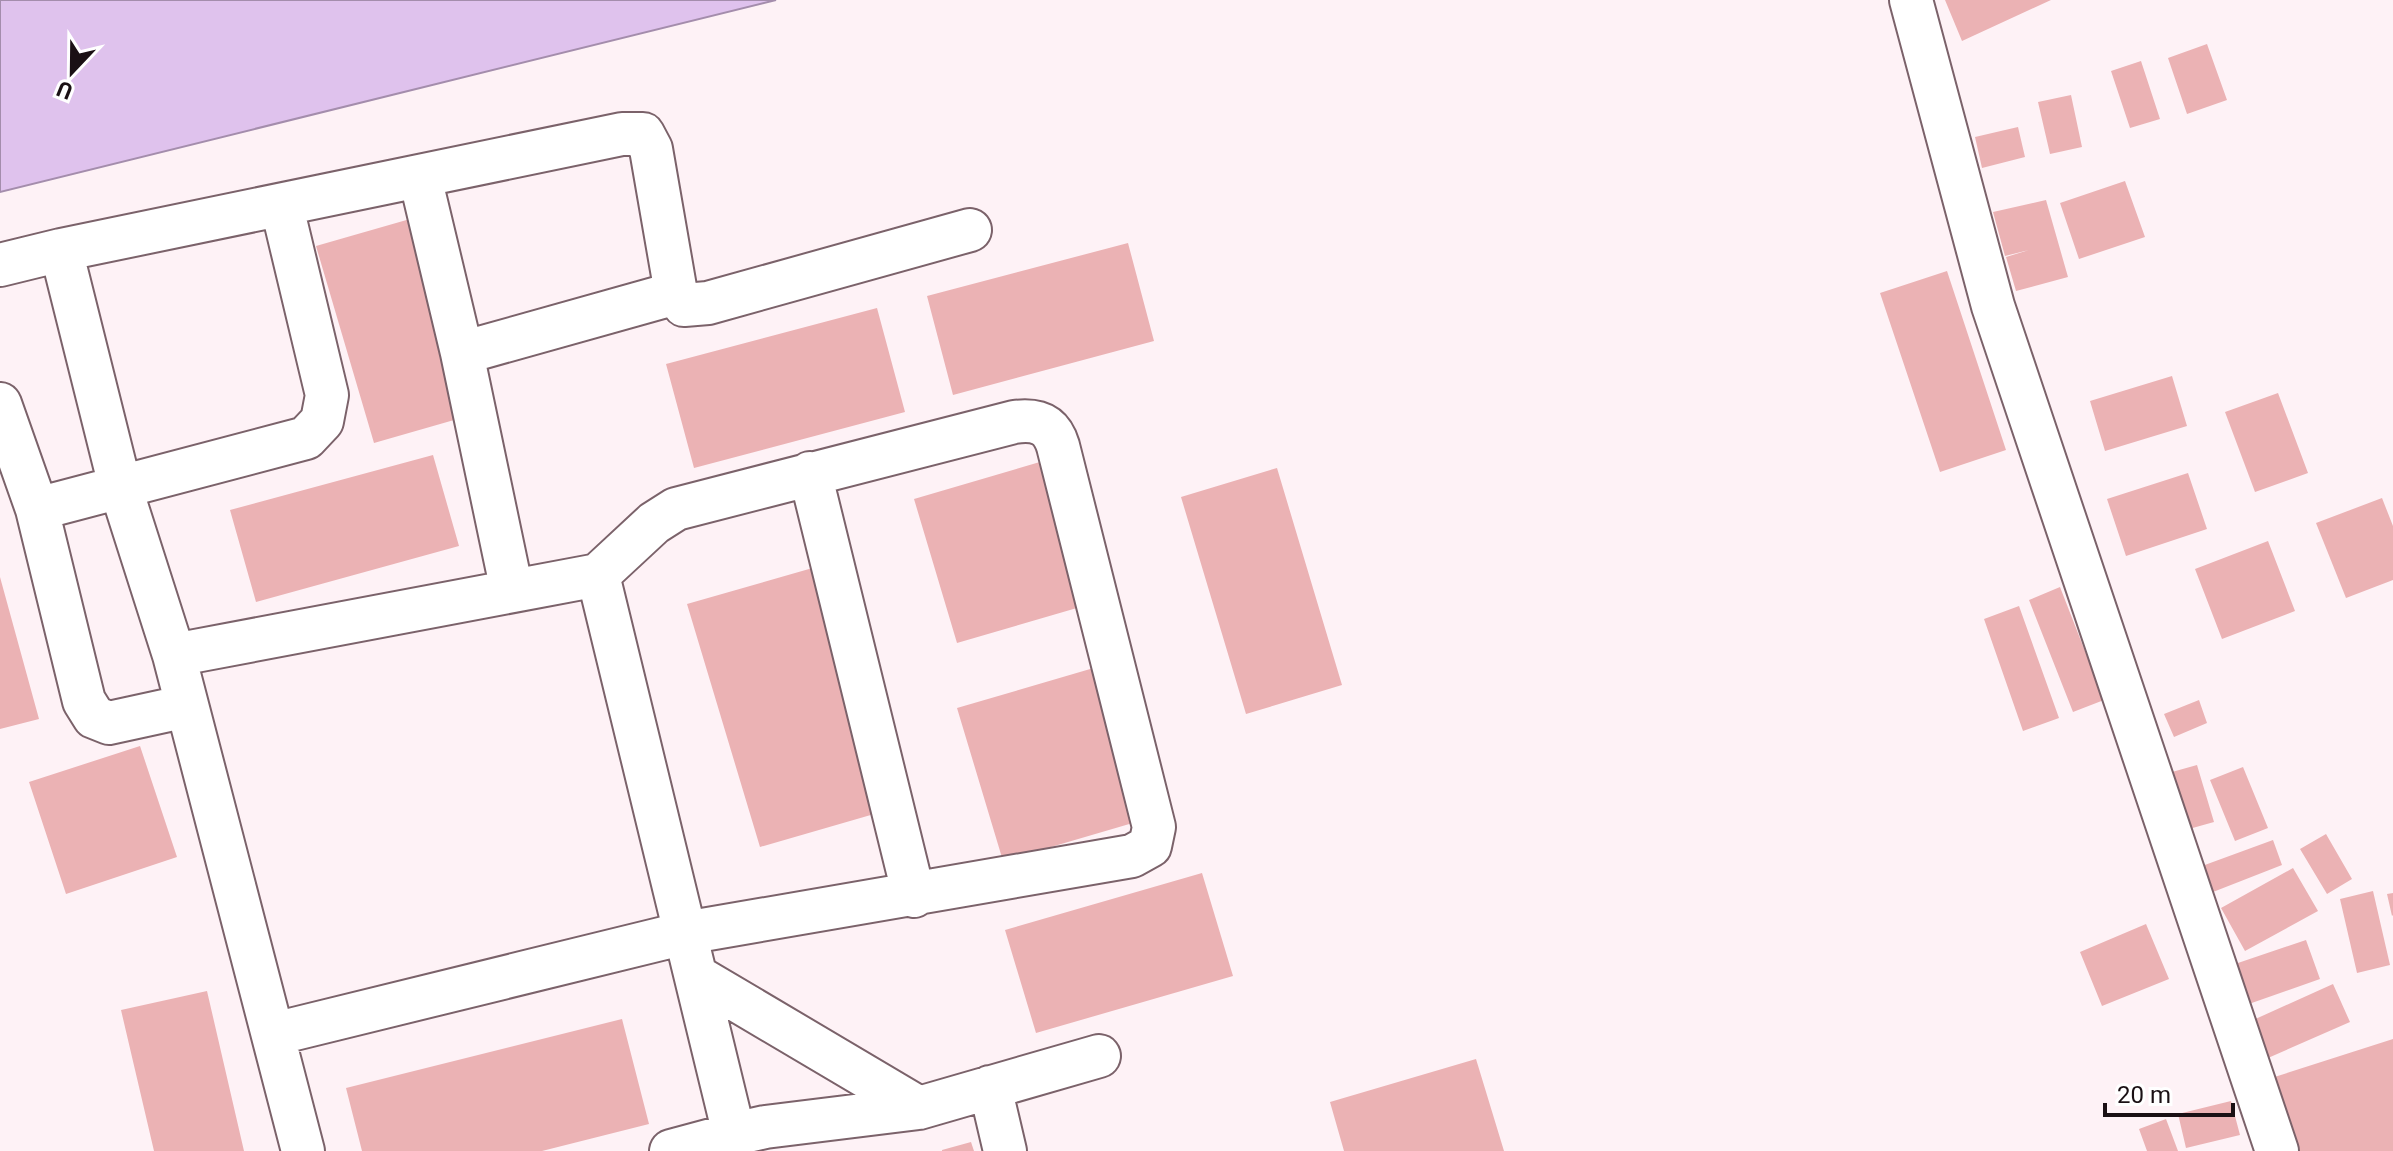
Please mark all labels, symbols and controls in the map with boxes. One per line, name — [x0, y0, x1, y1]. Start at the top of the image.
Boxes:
north arrow — [32, 32, 112, 112]
text: U — [53, 76, 76, 104]
scale bar — [2105, 1067, 2233, 1117]
text: 20 m — [2117, 1081, 2171, 1109]

